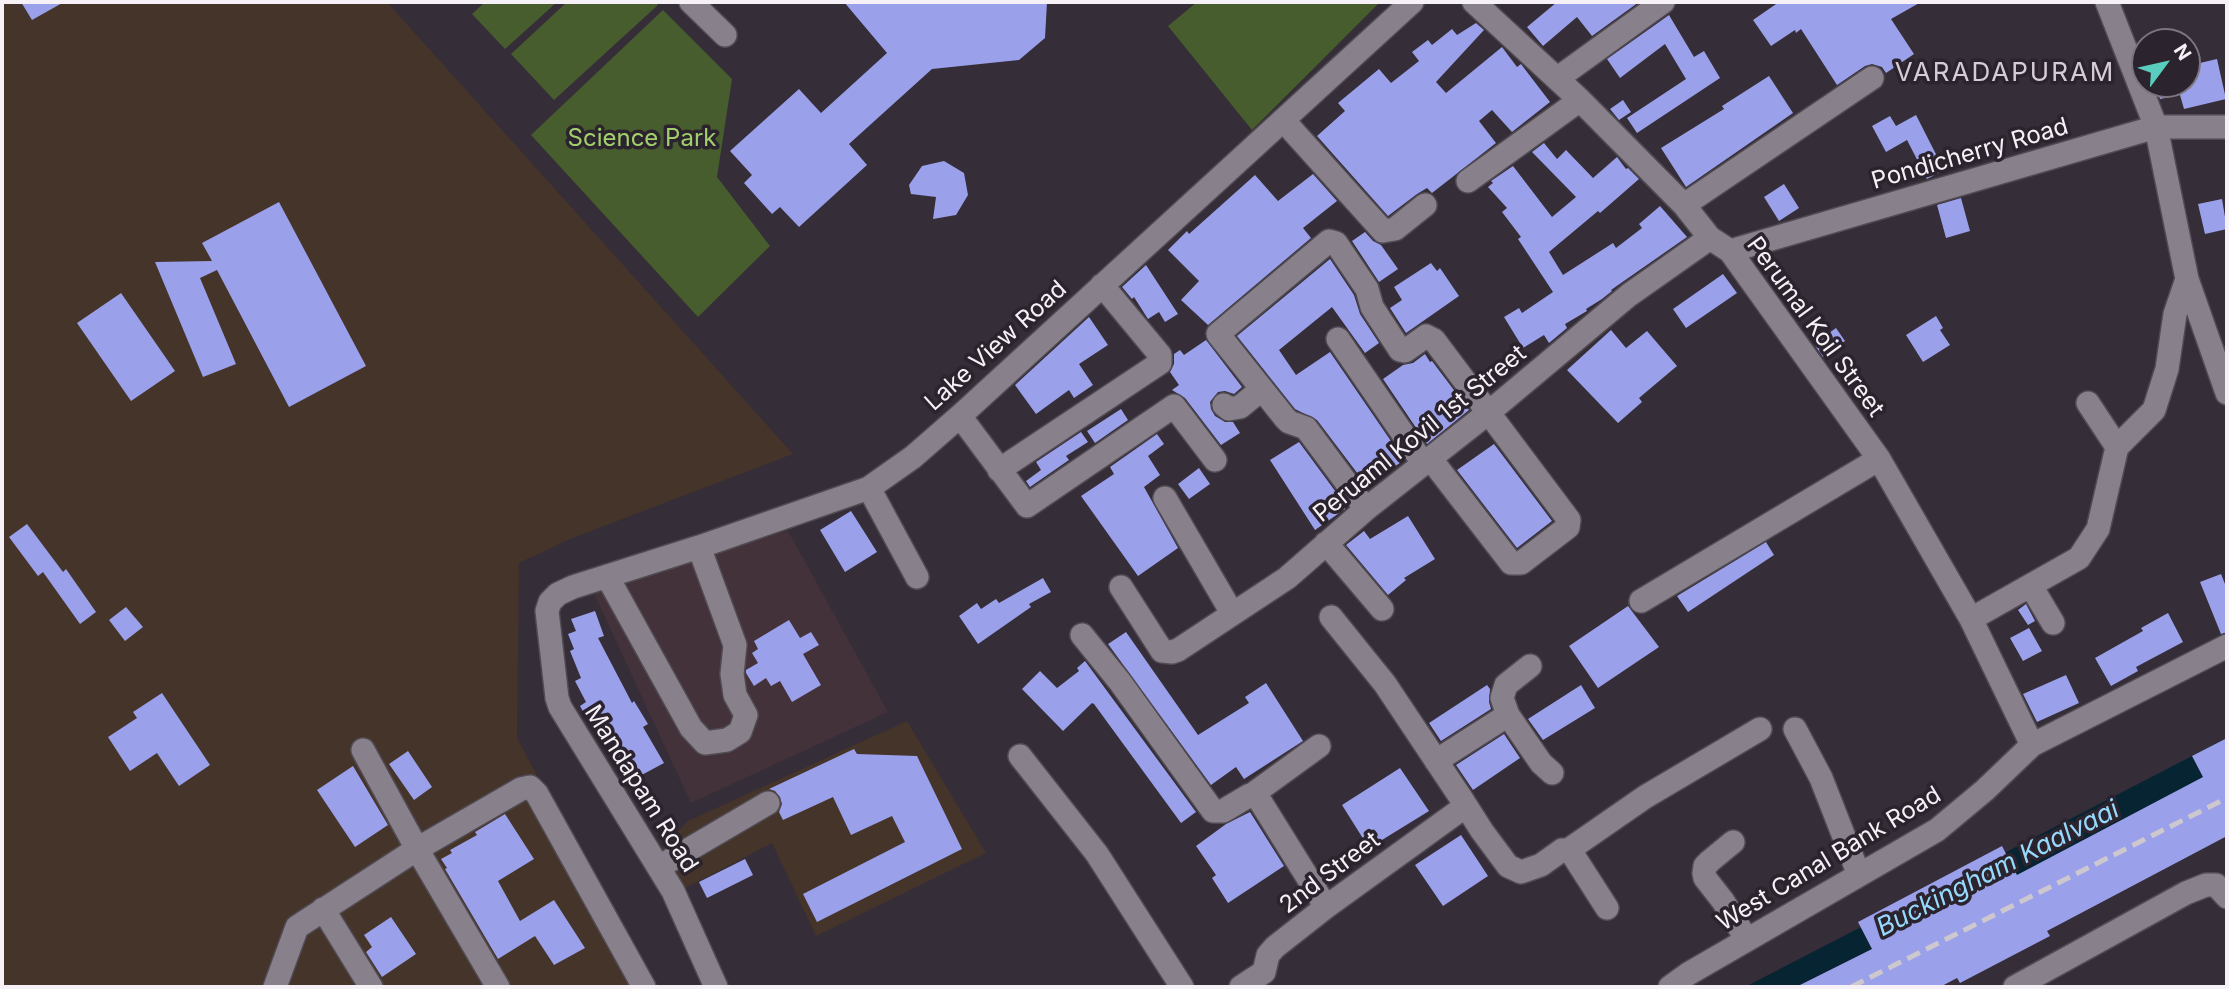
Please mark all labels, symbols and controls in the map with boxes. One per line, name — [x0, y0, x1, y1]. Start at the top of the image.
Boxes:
north arrow — [2131, 28, 2201, 98]
text: N — [2169, 40, 2196, 65]
district label: VARADAPURAM — [1896, 57, 2114, 89]
street label: Pondicherry Road — [1868, 112, 2072, 196]
park label: Science Park — [568, 125, 716, 153]
street label: Perumal Koil Street — [1740, 232, 1890, 422]
street label: Lake View Road — [919, 275, 1073, 417]
street label: Peruaml Kovil 1st Street — [1308, 339, 1532, 529]
street label: Mandapam Road — [578, 700, 704, 878]
street label: West Canal Bank Road — [1712, 781, 1946, 937]
water label: Buckingham Kaalvaai — [1872, 794, 2124, 944]
street label: 2nd Street — [1274, 826, 1386, 920]

